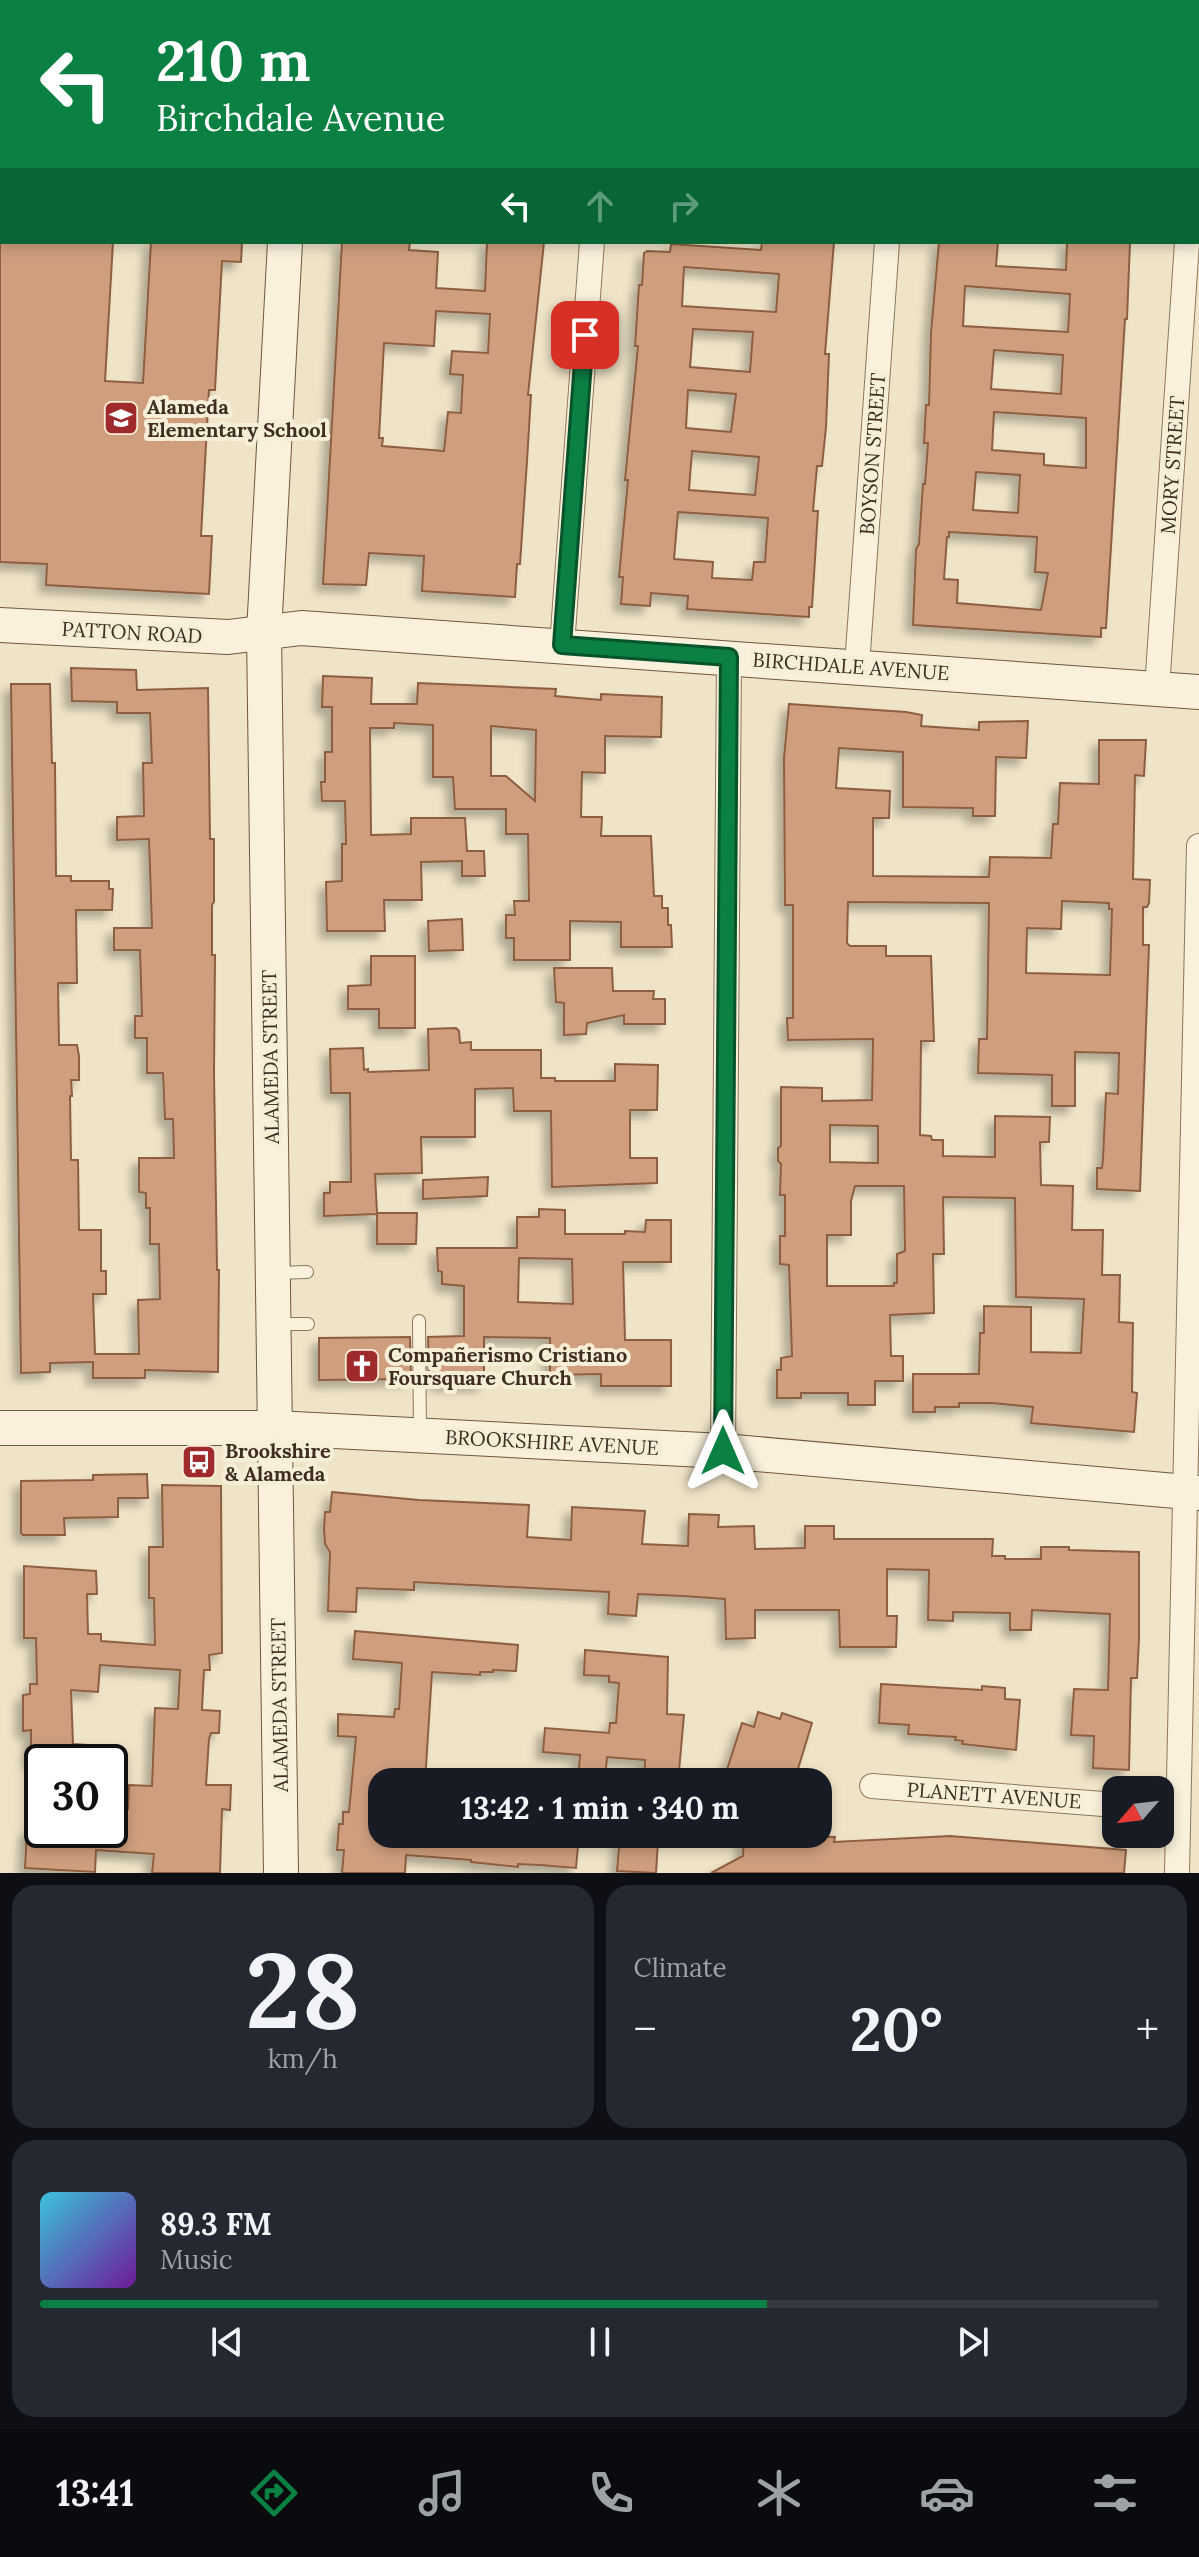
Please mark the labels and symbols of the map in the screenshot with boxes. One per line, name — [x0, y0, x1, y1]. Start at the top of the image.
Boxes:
pin — [551, 301, 619, 369]
street label: BOYSON STREET — [854, 372, 890, 536]
place label: Alameda Elementary School — [147, 394, 327, 442]
street label: MORY STREET — [1155, 395, 1189, 535]
school or university icon: Alameda Elementary School — [102, 399, 140, 437]
street label: PATTON ROAD — [61, 616, 203, 648]
street label: BIRCHDALE AVENUE — [752, 647, 950, 685]
street label: ALAMEDA STREET — [256, 969, 284, 1145]
place label: Compañerismo Cristiano Foursquare Church — [388, 1342, 627, 1390]
church icon: Compañerismo Cristiano Foursquare Church — [343, 1347, 381, 1385]
position arrow — [681, 1409, 765, 1493]
street label: BROOKSHIRE AVENUE — [445, 1424, 659, 1460]
place label: Brookshire & Alameda — [225, 1438, 331, 1486]
bus stop icon: Brookshire & Alameda — [180, 1443, 218, 1481]
street label: ALAMEDA STREET — [265, 1617, 293, 1793]
speed limit sign: 30 — [24, 1744, 128, 1848]
street label: PLANETT AVENUE — [906, 1776, 1082, 1814]
north arrow — [1102, 1776, 1174, 1848]

